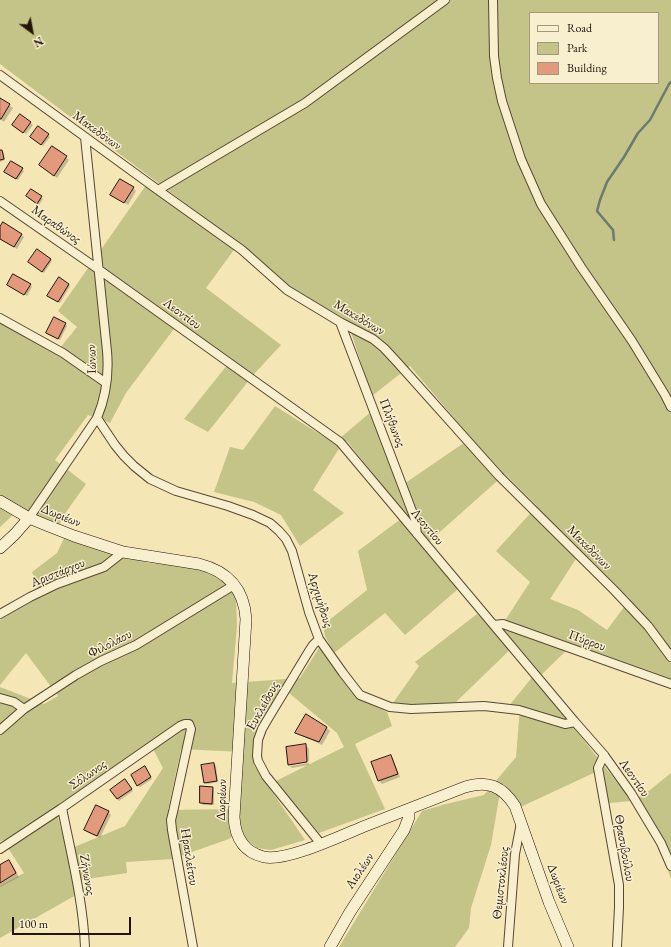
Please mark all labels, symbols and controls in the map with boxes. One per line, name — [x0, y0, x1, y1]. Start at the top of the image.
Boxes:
north arrow — [12, 12, 52, 52]
legend — [529, 12, 659, 84]
text: Road — [567, 20, 592, 36]
text: N — [31, 34, 46, 50]
text: Park — [567, 40, 587, 56]
text: Building — [567, 60, 607, 76]
street label: Μακεδόνων — [70, 108, 124, 154]
street label: Μαραθώνος — [28, 202, 84, 248]
street label: Λεοντίου — [160, 295, 204, 333]
street label: Μακεδόνων — [331, 297, 387, 339]
street label: Ιώνων — [84, 344, 100, 374]
street label: Πλήθωνος — [376, 397, 408, 449]
street label: Δωριέων — [39, 501, 83, 531]
street label: Λεοντίου — [407, 505, 447, 549]
street label: Μακεδόνων — [564, 523, 614, 573]
street label: Αριστάρχου — [29, 555, 87, 591]
street label: Αρχιμήδους — [304, 570, 336, 630]
street label: Φιλολάου — [86, 626, 134, 662]
street label: Πύρρου — [566, 627, 608, 655]
street label: Ευκλείδους — [243, 679, 283, 733]
street label: Λεοντίου — [615, 756, 653, 800]
street label: Σόλωνος — [67, 757, 109, 793]
street label: Δωριέων — [213, 779, 231, 821]
street label: Θρασυβούλου — [610, 813, 638, 883]
street label: Ηρακλείτου — [177, 827, 201, 887]
street label: Θεμιστοκλέους — [489, 846, 513, 920]
street label: Αιολέων — [342, 850, 378, 892]
street label: Ζήνωνος — [76, 853, 98, 897]
street label: Δωριέων — [543, 862, 573, 906]
scale bar — [14, 909, 133, 935]
text: 100 m — [19, 916, 48, 932]

